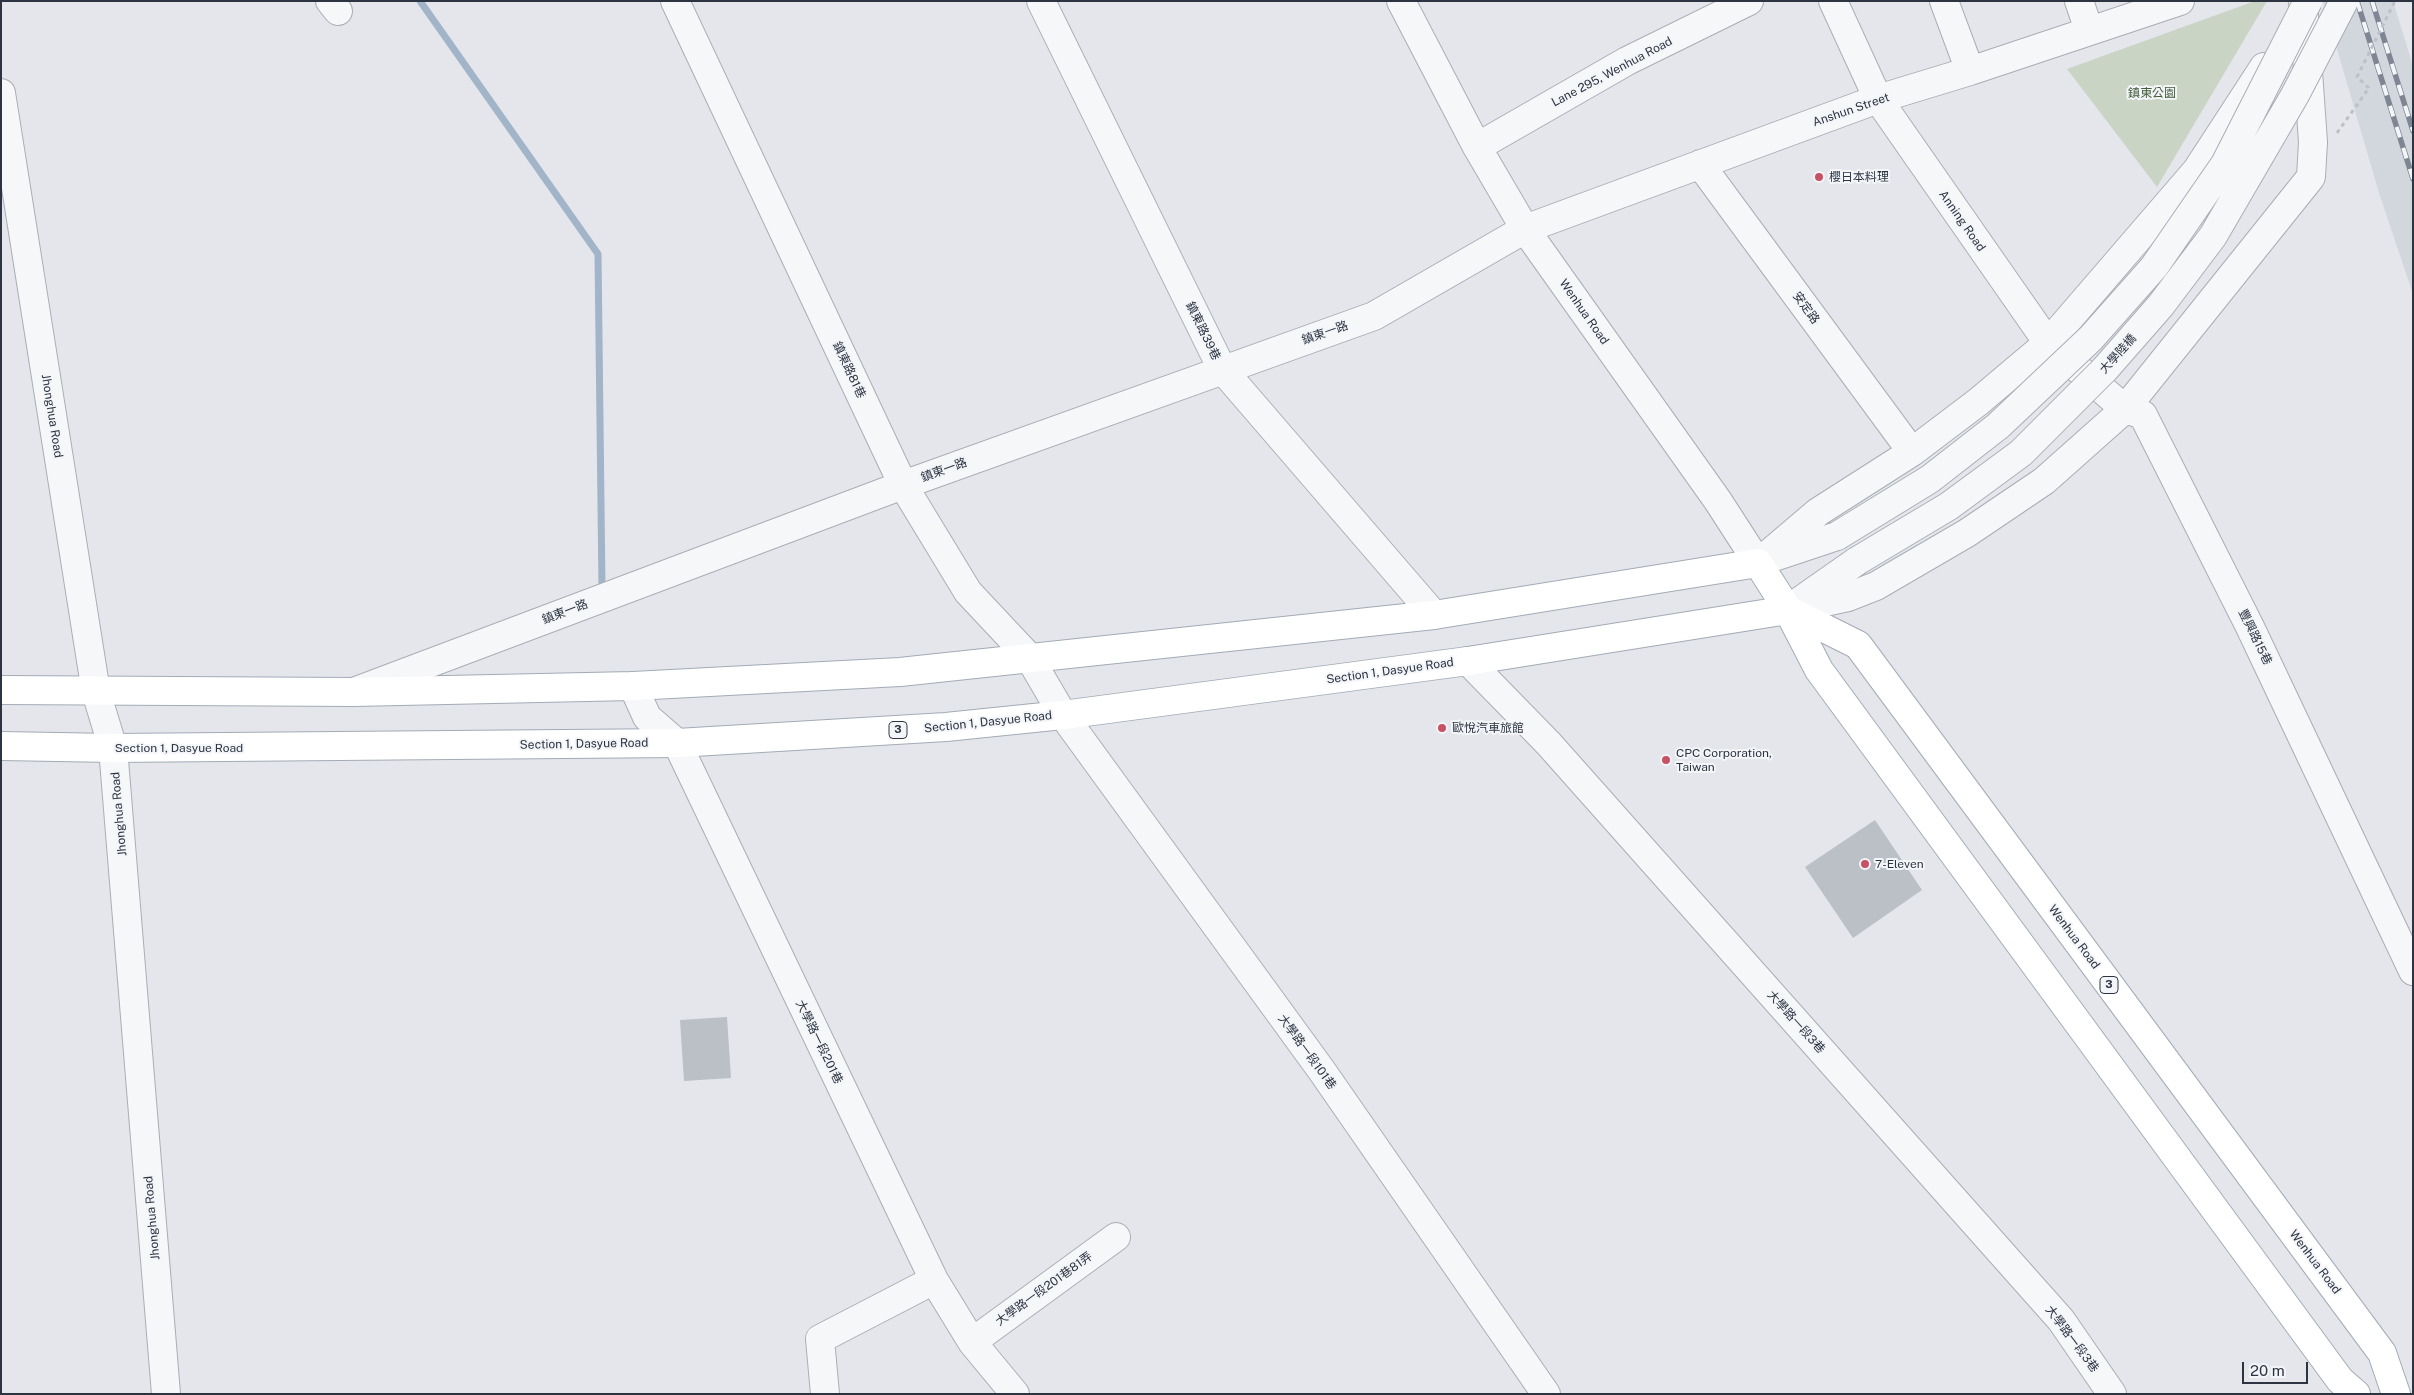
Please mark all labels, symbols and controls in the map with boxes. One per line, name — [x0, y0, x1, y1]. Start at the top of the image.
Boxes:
street label: Lane 295, Wenhua Road — [1549, 34, 1675, 110]
park label: 鎮東公園 — [2128, 86, 2176, 100]
street label: Anshun Street — [1811, 90, 1891, 130]
place label: 櫻日本料理 — [1829, 170, 1889, 184]
marker: 櫻日本料理 — [1813, 171, 1825, 183]
street label: Anning Road — [1936, 188, 1988, 254]
street label: Wenhua Road — [1556, 277, 1612, 347]
street label: 安定路 — [1790, 289, 1822, 327]
street label: 鎮東路39巷 — [1183, 300, 1223, 362]
street label: 鎮東一路 — [1300, 318, 1350, 348]
street label: 大學陸橋 — [2097, 331, 2139, 377]
street label: 鎮東路81巷 — [830, 339, 868, 401]
street label: Jhonghua Road — [38, 373, 66, 459]
street label: 鎮東一路 — [919, 455, 969, 485]
street label: 鎮東一路 — [540, 597, 590, 627]
street label: 豐興路15巷 — [2235, 607, 2275, 667]
street label: Section 1, Dasyue Road — [1325, 655, 1455, 687]
street label: Section 1, Dasyue Road — [923, 708, 1053, 736]
place label: 歐悅汽車旅館 — [1452, 721, 1524, 735]
road number: 3 — [889, 722, 907, 738]
marker: 歐悅汽車旅館 — [1436, 722, 1448, 734]
street label: Section 1, Dasyue Road — [520, 736, 648, 752]
street label: Section 1, Dasyue Road — [115, 741, 243, 755]
place label: CPC Corporation, Taiwan — [1676, 746, 1772, 774]
marker: CPC Corporation, Taiwan — [1660, 754, 1672, 766]
street label: Jhonghua Road — [108, 771, 130, 857]
place label: 7-Eleven — [1875, 857, 1924, 871]
marker: 7-Eleven — [1859, 858, 1871, 870]
street label: Wenhua Road — [2045, 902, 2103, 972]
road number: 3 — [2100, 976, 2118, 994]
street label: 大學路一段3巷 — [1764, 988, 1828, 1056]
street label: 大學路一段201巷 — [792, 998, 846, 1086]
street label: 大學路一段101巷 — [1275, 1012, 1339, 1092]
street label: Jhonghua Road — [141, 1175, 163, 1261]
street label: Wenhua Road — [2286, 1227, 2344, 1297]
street label: 大學路一段201巷81弄 — [993, 1249, 1095, 1329]
street label: 大學路一段3巷 — [2042, 1303, 2102, 1375]
scale bar — [2244, 1352, 2310, 1384]
text: 20 m — [2250, 1362, 2285, 1379]

